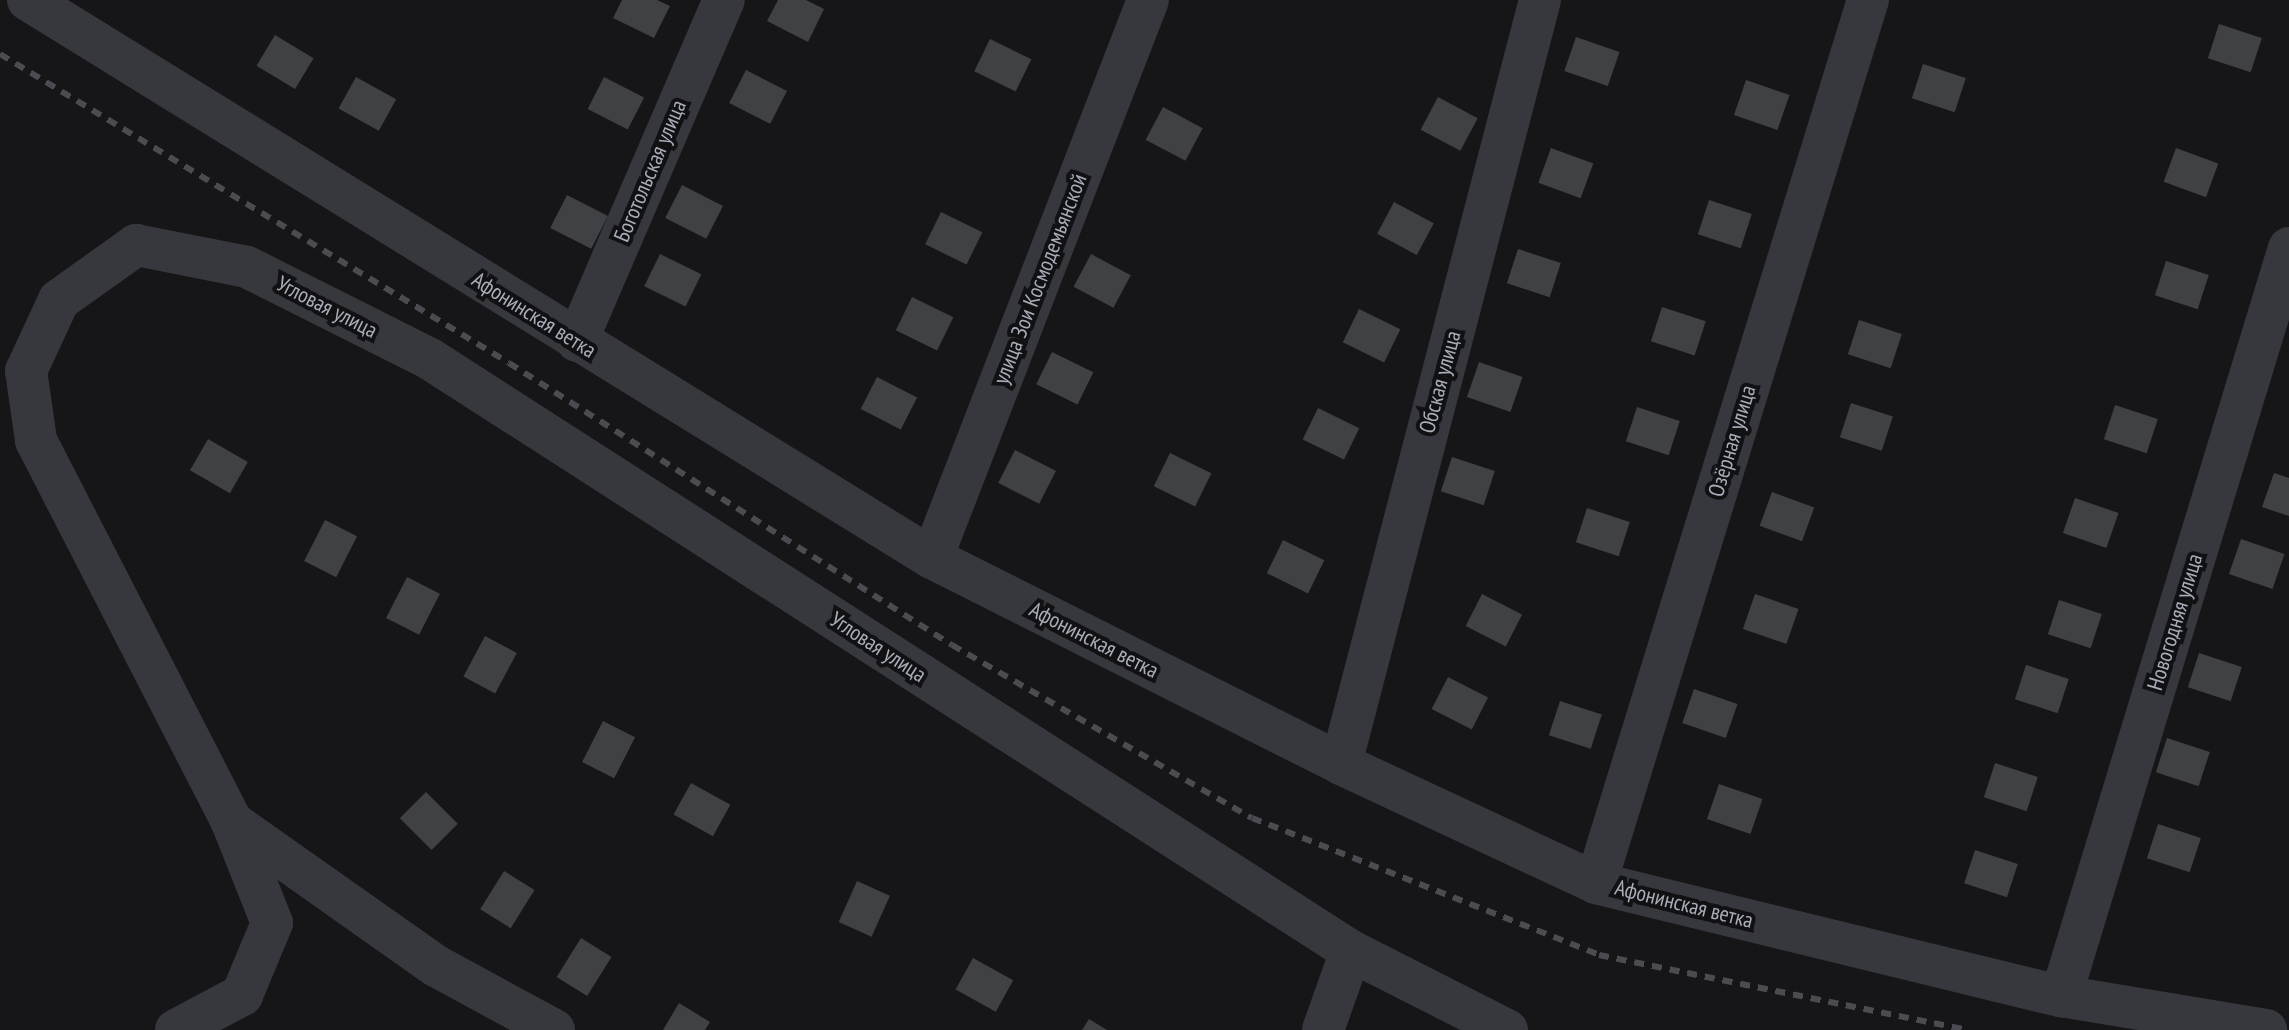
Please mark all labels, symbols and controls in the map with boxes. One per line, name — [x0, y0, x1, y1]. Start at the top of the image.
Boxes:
street label: Боготольская улица — [608, 96, 692, 246]
street label: улица Зои Космодемьянской — [988, 170, 1092, 388]
street label: Афонинская ветка — [467, 266, 601, 364]
street label: Угловая улица — [272, 270, 382, 344]
street label: Обская улица — [1414, 328, 1466, 436]
street label: Озёрная улица — [1703, 382, 1761, 500]
street label: Новогодняя улица — [2142, 551, 2208, 693]
street label: Афонинская ветка — [1025, 596, 1163, 684]
street label: Угловая улица — [825, 606, 931, 688]
street label: Афонинская ветка — [1612, 874, 1756, 934]

